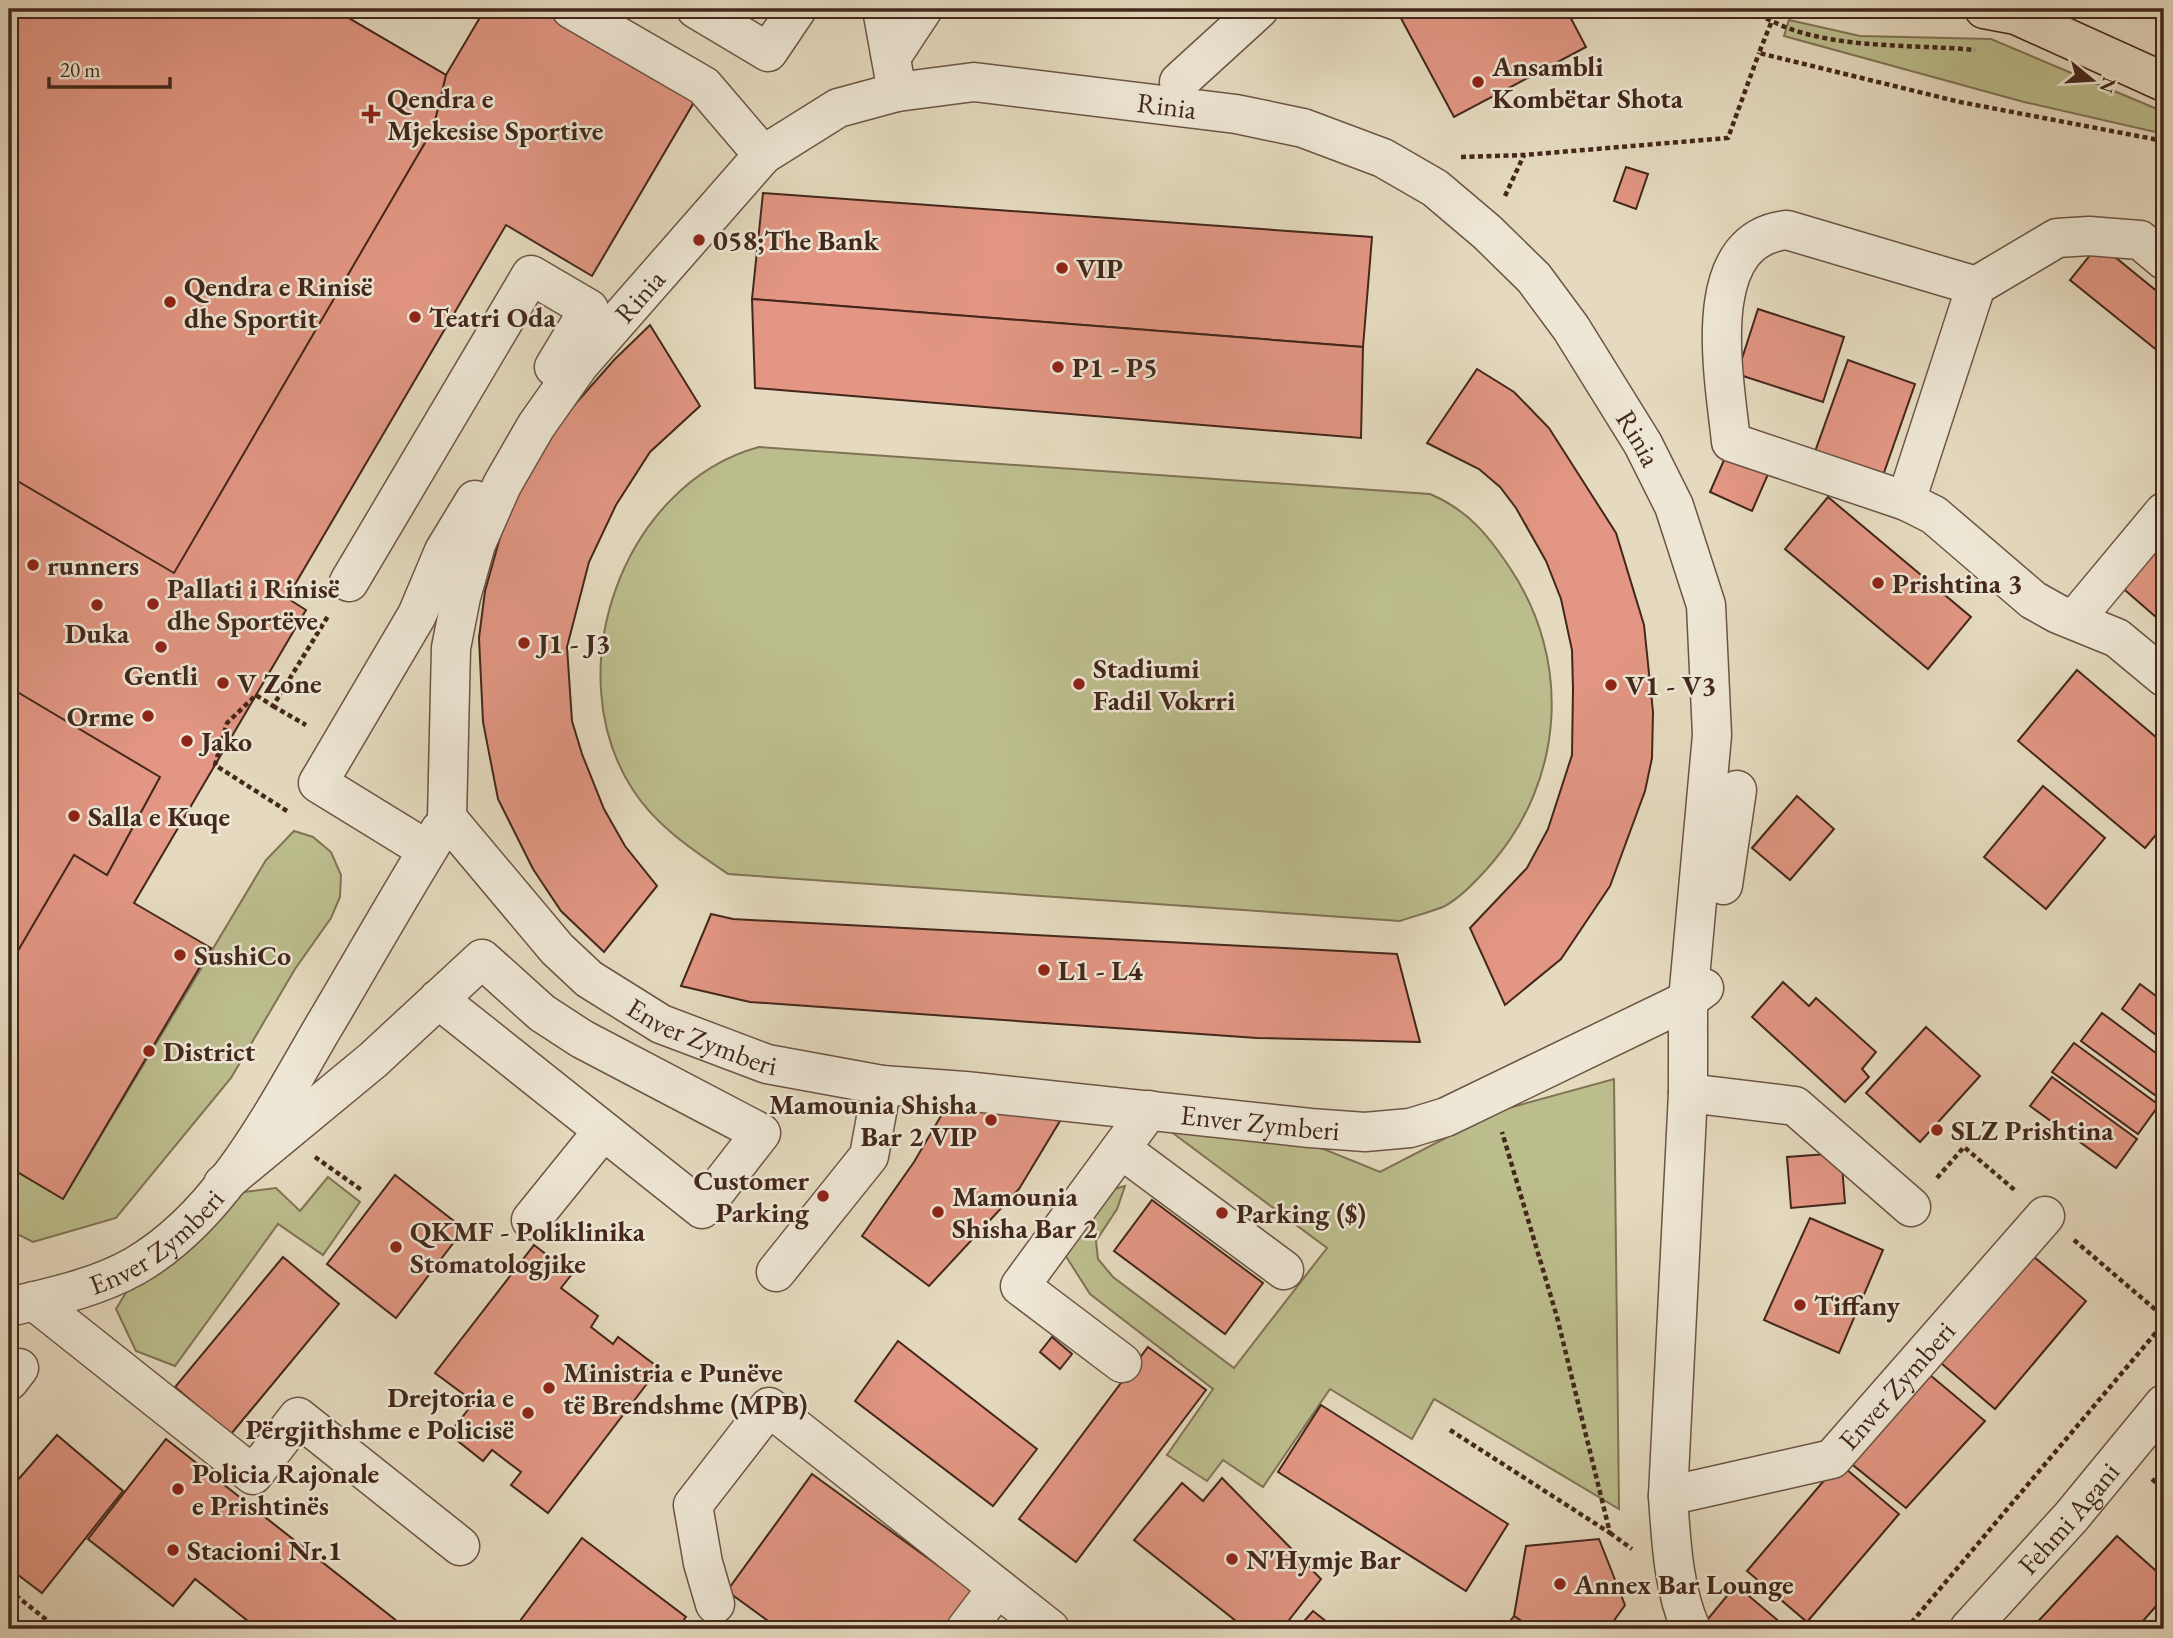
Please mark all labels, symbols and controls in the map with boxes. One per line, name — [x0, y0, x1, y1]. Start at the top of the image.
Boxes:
scale bar — [49, 46, 170, 90]
north arrow — [2058, 46, 2128, 116]
place label: Ansambli Kombëtar Shota — [1491, 48, 1684, 116]
text: 20 m — [60, 56, 101, 83]
marker: Ansambli Kombëtar Shota — [1470, 74, 1486, 90]
text: N — [2093, 74, 2122, 97]
place label: Qendra e Mjekesise Sportive — [387, 80, 603, 148]
street label: Rinia — [1135, 84, 1199, 127]
marker: Qendra e Mjekesise Sportive — [361, 104, 381, 124]
place label: 058;The Bank — [713, 222, 879, 258]
marker: 058;The Bank — [691, 232, 707, 248]
place label: VIP — [1076, 250, 1123, 286]
marker: VIP — [1054, 260, 1070, 276]
street label: Rinia — [606, 261, 673, 330]
place label: Qendra e Rinisë dhe Sportit — [184, 268, 373, 336]
marker: Qendra e Rinisë dhe Sportit — [162, 294, 178, 310]
place label: Teatri Oda — [429, 299, 556, 335]
marker: Teatri Oda — [407, 309, 423, 325]
place label: P1 - P5 — [1072, 349, 1158, 385]
marker: P1 - P5 — [1050, 359, 1066, 375]
street label: Rinia — [1608, 403, 1670, 473]
place label: runners — [47, 547, 139, 583]
marker: runners — [25, 557, 41, 573]
place label: Prishtina 3 — [1892, 565, 2022, 601]
place label: Pallati i Rinisë dhe Sportëve — [167, 570, 340, 638]
marker: Prishtina 3 — [1870, 575, 1886, 591]
marker: Pallati i Rinisë dhe Sportëve — [145, 596, 161, 612]
marker: Duka — [89, 597, 105, 613]
place label: Duka — [65, 615, 130, 651]
place label: J1 - J3 — [535, 625, 610, 661]
marker: J1 - J3 — [516, 635, 532, 651]
marker: Gentli — [153, 639, 169, 655]
place label: Stadiumi Fadil Vokrri — [1093, 650, 1235, 718]
place label: Gentli — [124, 657, 198, 693]
place label: V Zone — [237, 665, 322, 701]
place label: V1 - V3 — [1625, 667, 1716, 703]
marker: V Zone — [215, 675, 231, 691]
marker: Stadiumi Fadil Vokrri — [1071, 676, 1087, 692]
marker: V1 - V3 — [1603, 677, 1619, 693]
place label: Orme — [67, 698, 134, 734]
marker: Orme — [140, 708, 156, 724]
place label: Jako — [198, 723, 252, 759]
marker: Jako — [179, 733, 195, 749]
place label: Salla e Kuqe — [88, 798, 230, 834]
marker: Salla e Kuqe — [66, 808, 82, 824]
place label: SushiCo — [194, 937, 291, 973]
marker: SushiCo — [172, 947, 188, 963]
place label: L1 - L4 — [1058, 952, 1144, 988]
marker: L1 - L4 — [1036, 962, 1052, 978]
street label: Enver Zymberi — [620, 989, 780, 1083]
place label: District — [163, 1033, 256, 1069]
marker: District — [141, 1043, 157, 1059]
place label: Mamounia Shisha Bar 2 VIP — [769, 1086, 978, 1154]
street label: Enver Zymberi — [1179, 1096, 1341, 1148]
marker: Mamounia Shisha Bar 2 VIP — [983, 1112, 999, 1128]
place label: SLZ Prishtina — [1951, 1112, 2114, 1148]
marker: SLZ Prishtina — [1929, 1122, 1945, 1138]
place label: Customer Parking — [694, 1162, 810, 1230]
place label: Mamounia Shisha Bar 2 — [952, 1178, 1097, 1246]
street label: Enver Zymberi — [84, 1181, 232, 1303]
marker: Customer Parking — [815, 1188, 831, 1204]
place label: Parking ($) — [1236, 1195, 1366, 1231]
marker: Mamounia Shisha Bar 2 — [930, 1204, 946, 1220]
marker: Parking ($) — [1214, 1205, 1230, 1221]
place label: QKMF - Poliklinika Stomatologjike — [410, 1213, 646, 1281]
marker: QKMF - Poliklinika Stomatologjike — [388, 1239, 404, 1255]
place label: Tiffany — [1814, 1287, 1901, 1323]
marker: Tiffany — [1792, 1297, 1808, 1313]
street label: Enver Zymberi — [1830, 1313, 1963, 1457]
place label: Ministria e Punëve të Brendshme (MPB) — [563, 1354, 807, 1422]
place label: Drejtoria e Përgjithshme e Policisë — [245, 1379, 514, 1447]
marker: Ministria e Punëve të Brendshme (MPB) — [541, 1380, 557, 1396]
marker: Drejtoria e Përgjithshme e Policisë — [520, 1405, 536, 1421]
street label: Fehmi Agani — [2010, 1454, 2127, 1582]
place label: Policia Rajonale e Prishtinës — [192, 1455, 379, 1523]
marker: Policia Rajonale e Prishtinës — [170, 1481, 186, 1497]
place label: Stacioni Nr.1 — [187, 1532, 342, 1568]
place label: N'Hymje Bar — [1246, 1541, 1401, 1577]
marker: Stacioni Nr.1 — [165, 1542, 181, 1558]
marker: N'Hymje Bar — [1224, 1551, 1240, 1567]
place label: Annex Bar Lounge — [1573, 1566, 1794, 1602]
marker: Annex Bar Lounge — [1552, 1576, 1568, 1592]

